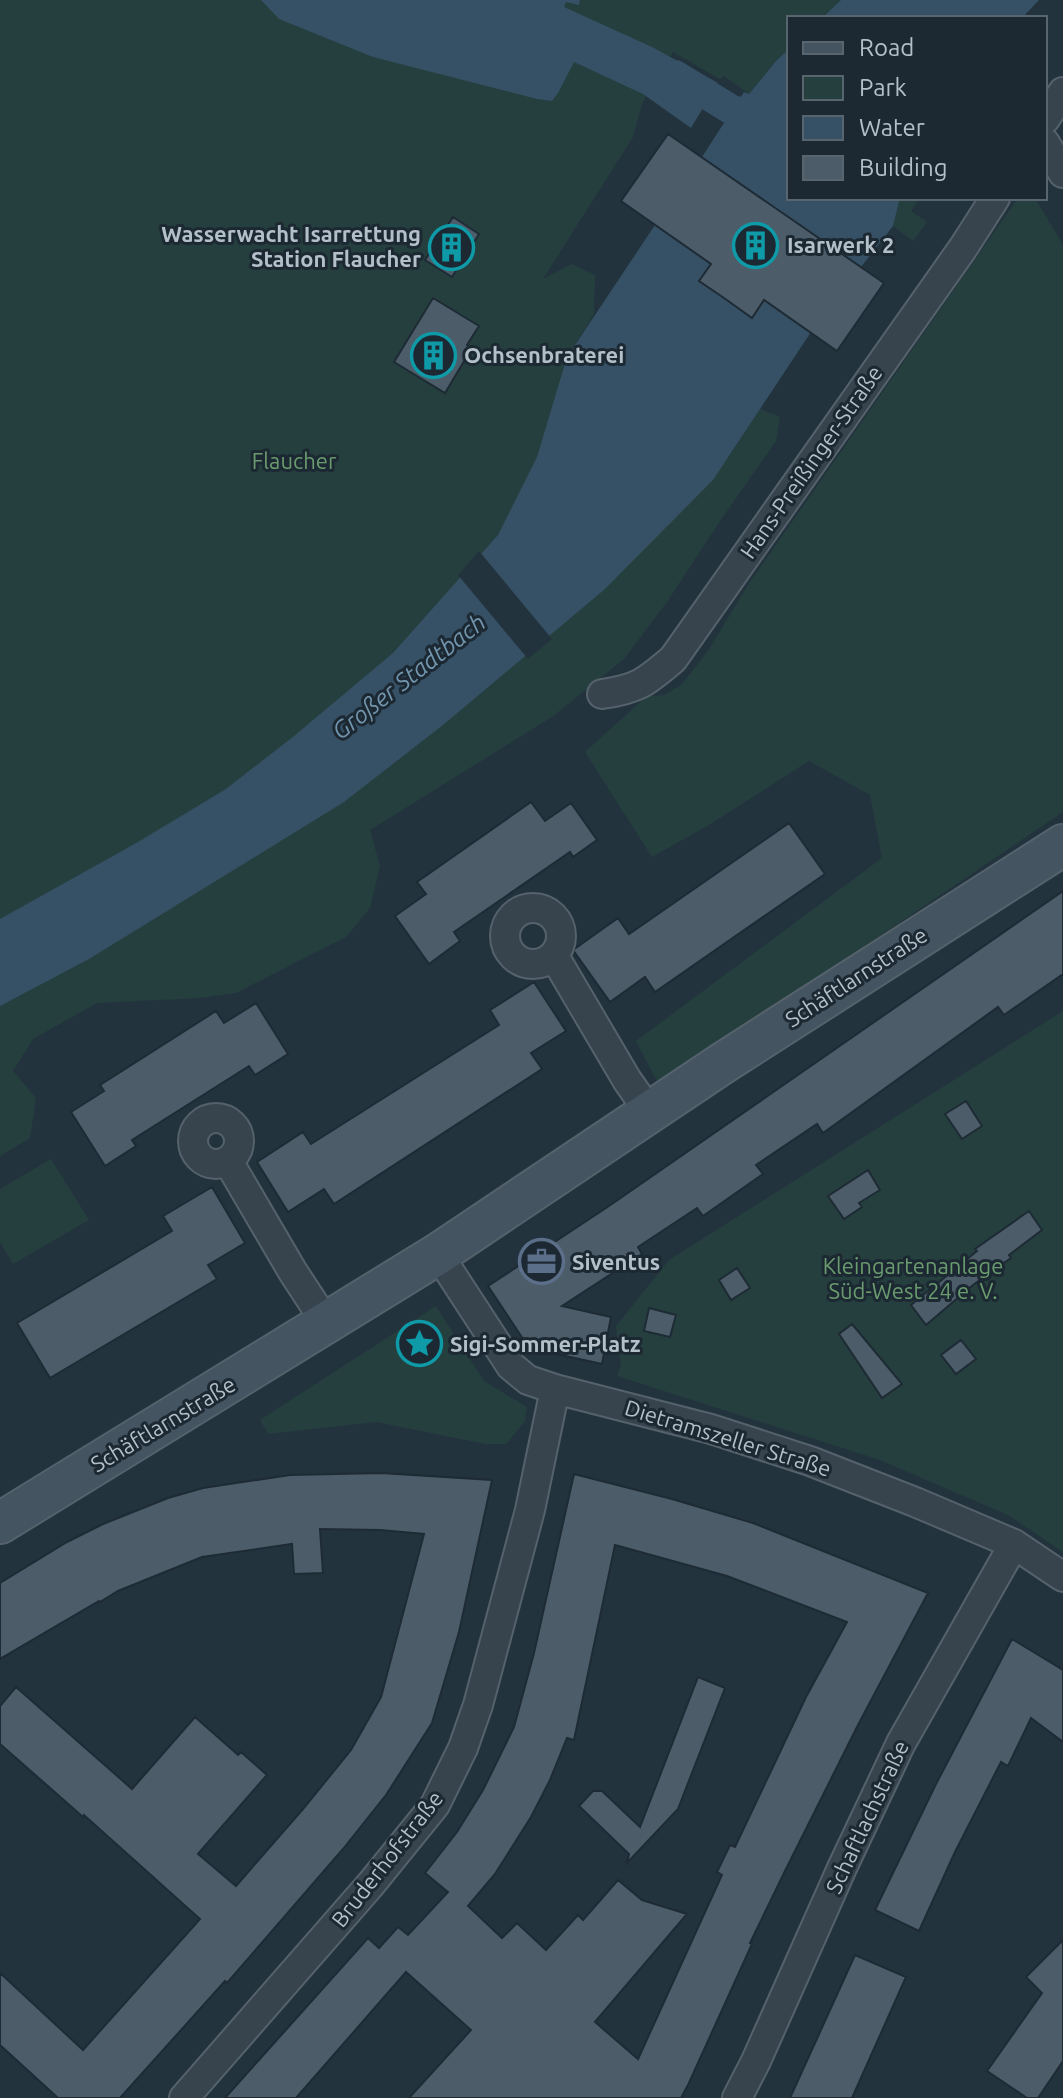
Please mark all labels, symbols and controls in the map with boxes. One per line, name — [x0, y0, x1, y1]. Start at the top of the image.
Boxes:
legend — [787, 16, 1047, 200]
text: Road — [859, 34, 914, 61]
text: Park — [859, 74, 907, 101]
text: Water — [859, 114, 925, 141]
text: Building — [859, 154, 947, 181]
place label: Wasserwacht Isarrettung Station Flaucher — [161, 221, 421, 271]
building icon: Isarwerk 2 — [732, 221, 780, 269]
building icon: Wasserwacht Isarrettung Station Flaucher — [428, 223, 476, 271]
place label: Isarwerk 2 — [787, 232, 894, 257]
building icon: Ochsenbraterei — [409, 331, 457, 379]
place label: Ochsenbraterei — [464, 342, 624, 367]
street label: Hans-Preißinger-Straße — [735, 361, 887, 563]
park label: Flaucher — [252, 448, 337, 473]
water label: Großer Stadtbach — [327, 608, 491, 745]
street label: Schäftlarnstraße — [780, 921, 931, 1032]
office icon: Siventus — [517, 1238, 565, 1286]
place label: Siventus — [572, 1249, 660, 1274]
park label: Kleingartenanlage Süd-West 24 e. V. — [823, 1253, 1003, 1303]
place icon: Sigi-Sommer-Platz — [395, 1320, 443, 1368]
place label: Sigi-Sommer-Platz — [450, 1331, 641, 1356]
street label: Schäftlarnstraße — [86, 1371, 239, 1476]
street label: Dietramszeller Straße — [622, 1394, 834, 1481]
street label: Schaftlachstraße — [820, 1736, 913, 1897]
street label: Bruderhofstraße — [326, 1786, 447, 1932]

